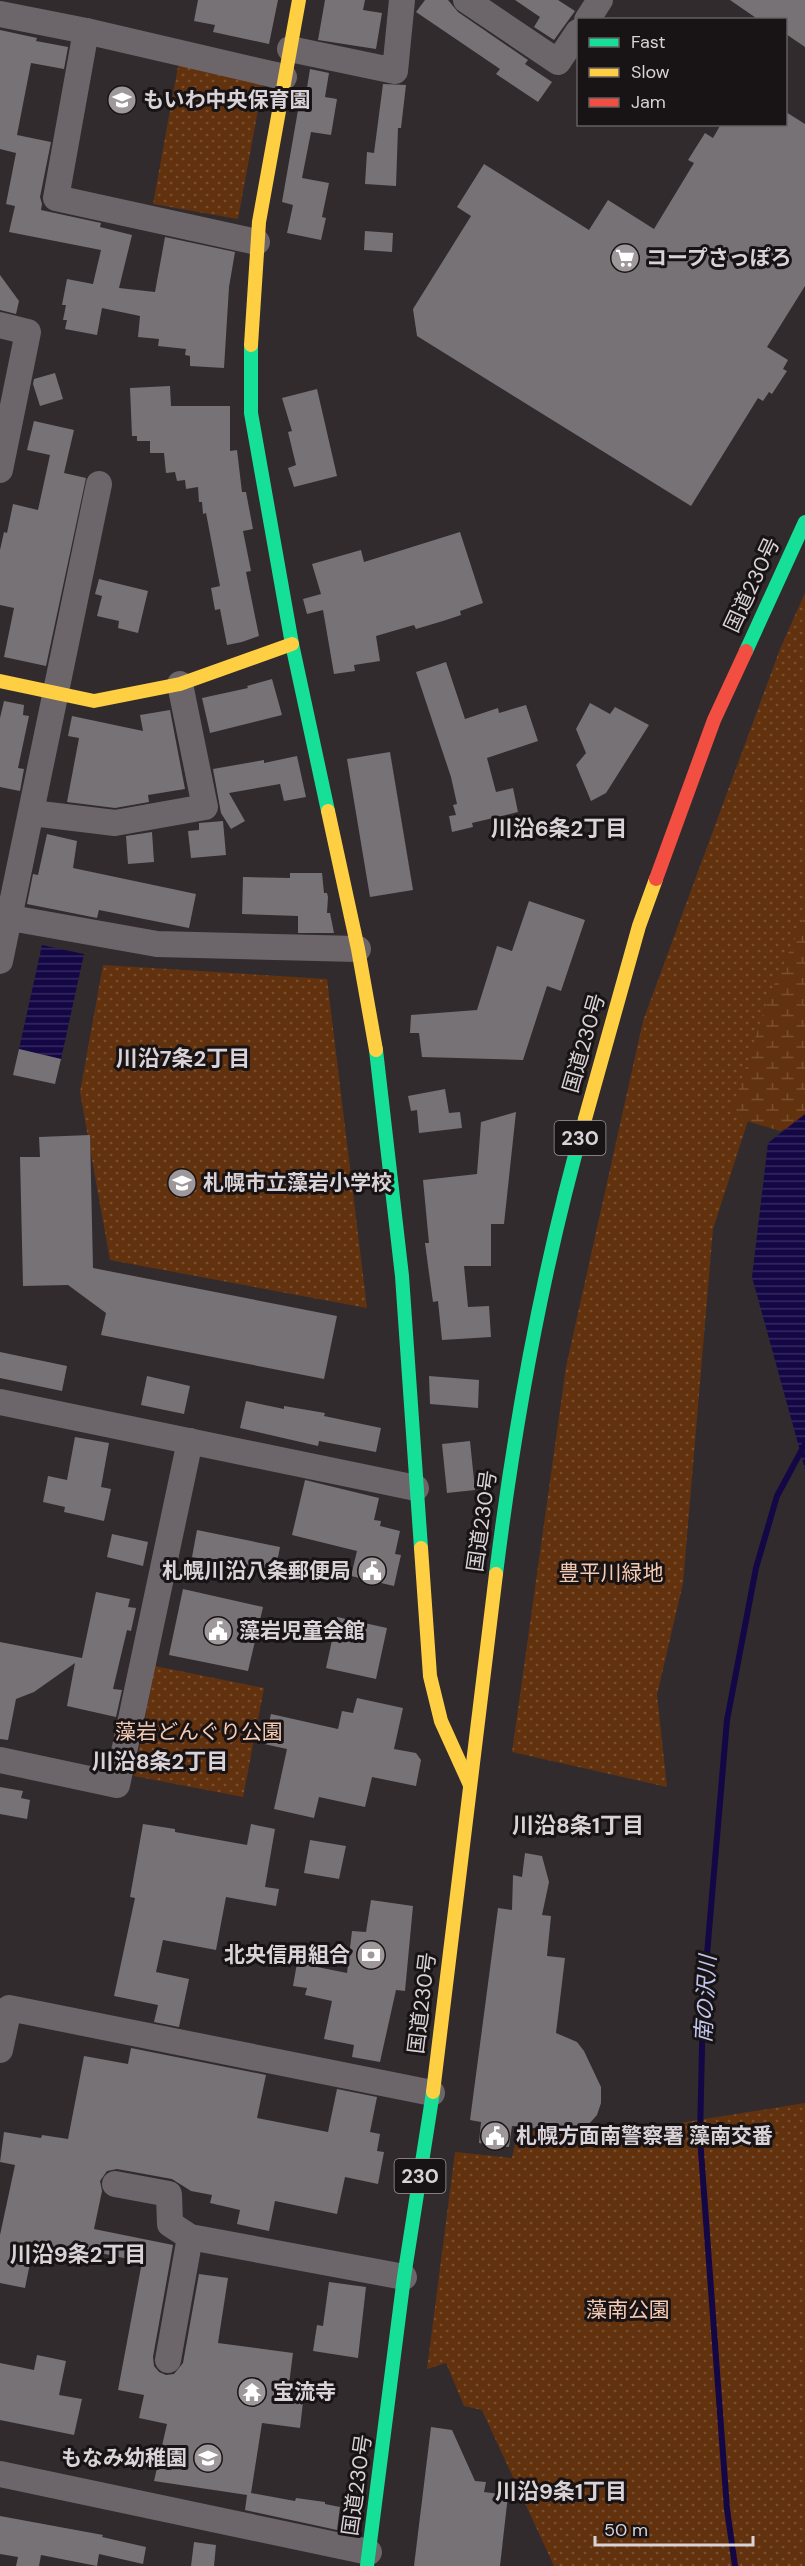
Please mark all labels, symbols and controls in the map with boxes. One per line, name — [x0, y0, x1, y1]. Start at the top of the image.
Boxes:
legend — [577, 18, 787, 126]
text: Fast — [631, 30, 666, 54]
text: Slow — [631, 60, 670, 84]
school or university icon: もいわ中央保育園 — [106, 84, 138, 116]
place label: もいわ中央保育園 — [143, 86, 311, 114]
text: Jam — [631, 90, 666, 114]
supermarket icon: コープさっぽろ — [609, 242, 641, 274]
place label: コープさっぽろ — [646, 244, 792, 272]
street label: 国道230号 — [718, 533, 786, 637]
district label: 川沿6条2丁目 — [491, 814, 627, 843]
street label: 国道230号 — [557, 990, 611, 1096]
district label: 川沿7条2丁目 — [116, 1044, 250, 1073]
road number: 230 — [554, 1121, 606, 1155]
school or university icon: 札幌市立藻岩小学校 — [166, 1167, 198, 1199]
place label: 札幌市立藻岩小学校 — [203, 1169, 392, 1197]
street label: 国道230号 — [461, 1469, 503, 1573]
public building icon: 札幌川沿八条郵便局 — [356, 1555, 388, 1587]
place label: 札幌川沿八条郵便局 — [162, 1557, 351, 1585]
park label: 豊平川緑地 — [559, 1559, 664, 1587]
public building icon: 藻岩児童会館 — [202, 1615, 234, 1647]
place label: 藻岩児童会館 — [239, 1617, 365, 1645]
park label: 藻岩どんぐり公園 — [115, 1718, 283, 1746]
district label: 川沿8条2丁目 — [92, 1747, 228, 1776]
district label: 川沿8条1丁目 — [512, 1811, 644, 1840]
bank icon: 北央信用組合 — [355, 1939, 387, 1971]
place label: 北央信用組合 — [224, 1941, 350, 1969]
street label: 国道230号 — [402, 1951, 442, 2055]
water label: 南の沢川 — [689, 1952, 722, 2044]
public building icon: 札幌方面南警察署 藻南交番 — [479, 2120, 511, 2152]
place label: 札幌方面南警察署 藻南交番 — [516, 2122, 773, 2150]
road number: 230 — [394, 2159, 446, 2193]
district label: 川沿9条2丁目 — [10, 2240, 146, 2269]
park label: 藻南公園 — [586, 2296, 670, 2324]
temple icon: 宝流寺 — [236, 2376, 268, 2408]
place label: 宝流寺 — [273, 2378, 336, 2406]
street label: 国道230号 — [336, 2433, 378, 2537]
school or university icon: もなみ幼稚園 — [192, 2442, 224, 2474]
place label: もなみ幼稚園 — [61, 2444, 187, 2472]
district label: 川沿9条1丁目 — [495, 2477, 627, 2506]
scale bar — [595, 2509, 752, 2547]
text: 50 m — [604, 2518, 648, 2542]

